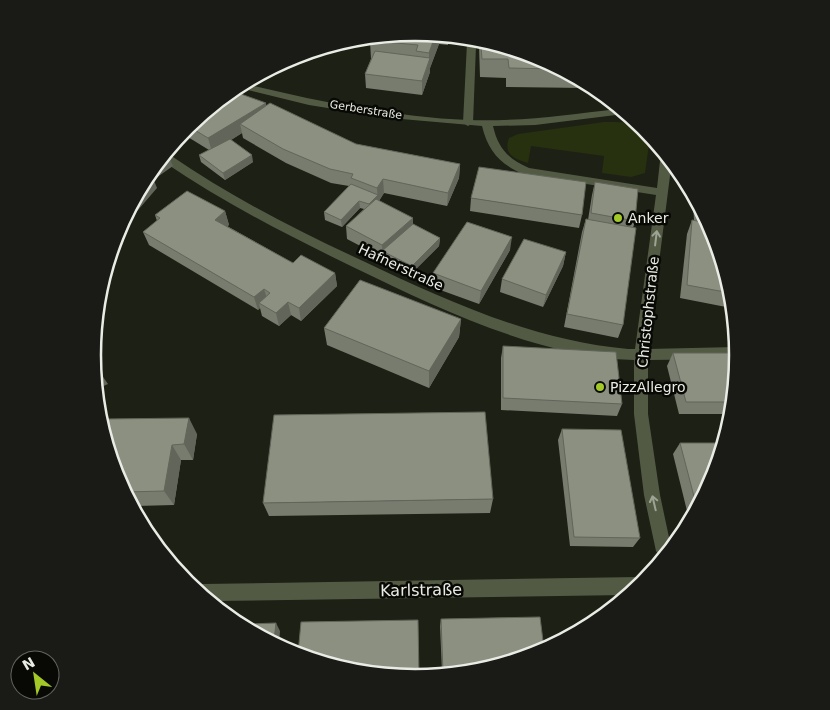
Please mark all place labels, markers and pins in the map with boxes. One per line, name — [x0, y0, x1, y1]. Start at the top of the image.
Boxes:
place label: Anker — [628, 210, 669, 226]
marker: Anker — [612, 212, 624, 224]
place label: PizzAllegro — [610, 379, 686, 395]
marker: PizzAllegro — [594, 381, 606, 393]

